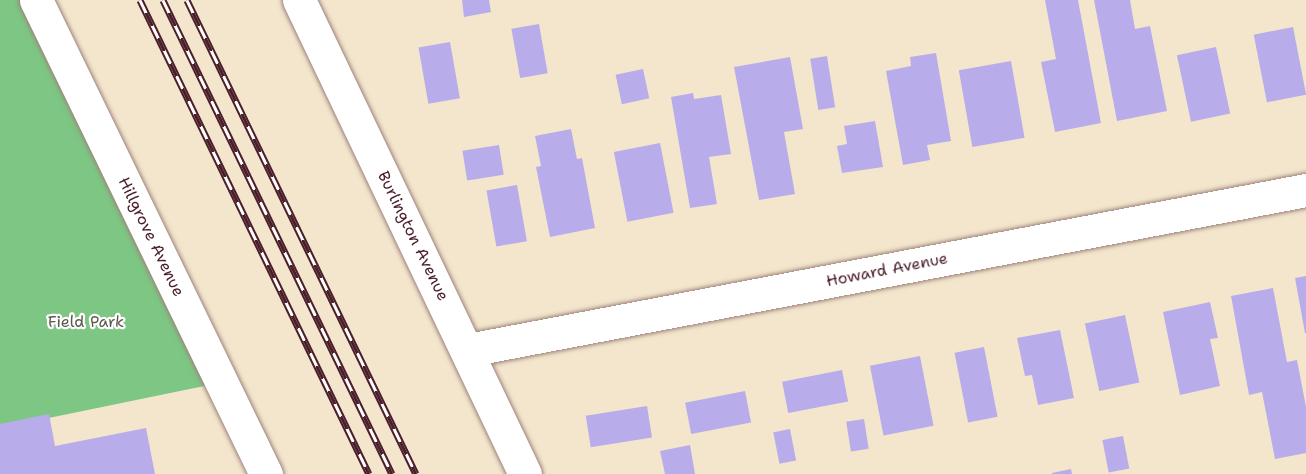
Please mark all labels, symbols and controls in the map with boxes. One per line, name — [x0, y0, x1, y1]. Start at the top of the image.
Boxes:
street label: Burlington Avenue — [373, 168, 453, 304]
street label: Hillgrove Avenue — [114, 174, 188, 300]
street label: Howard Avenue — [825, 249, 949, 291]
park label: Field Park — [48, 312, 124, 332]

